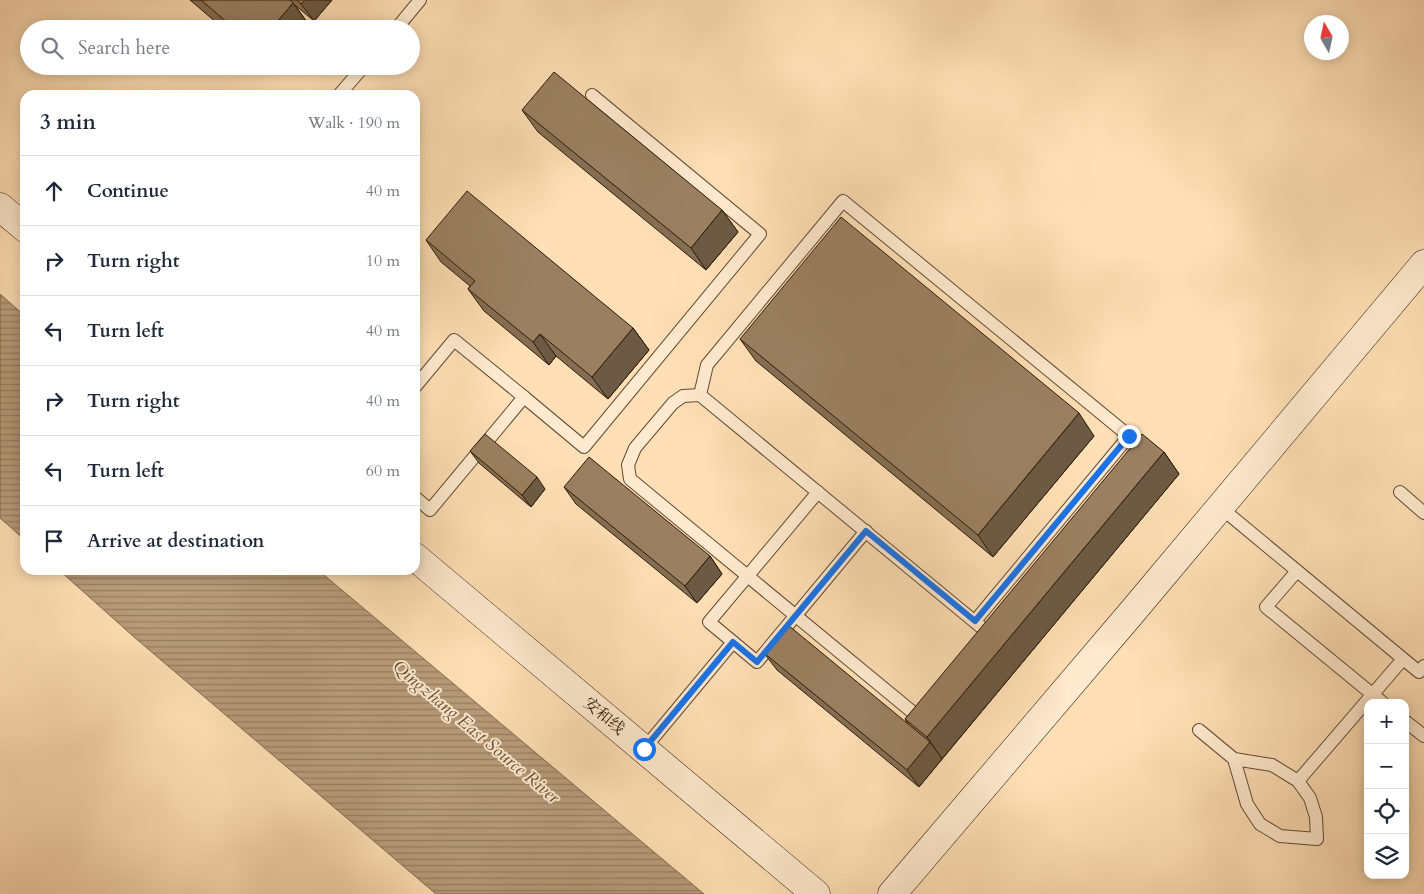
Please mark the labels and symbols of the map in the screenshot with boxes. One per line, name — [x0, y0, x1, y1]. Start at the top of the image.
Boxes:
north arrow — [1304, 15, 1349, 60]
route end — [1118, 425, 1141, 448]
water label: Qingzhang East Source River — [387, 655, 566, 810]
street label: 安和线 — [579, 692, 629, 740]
route start — [633, 738, 656, 761]

